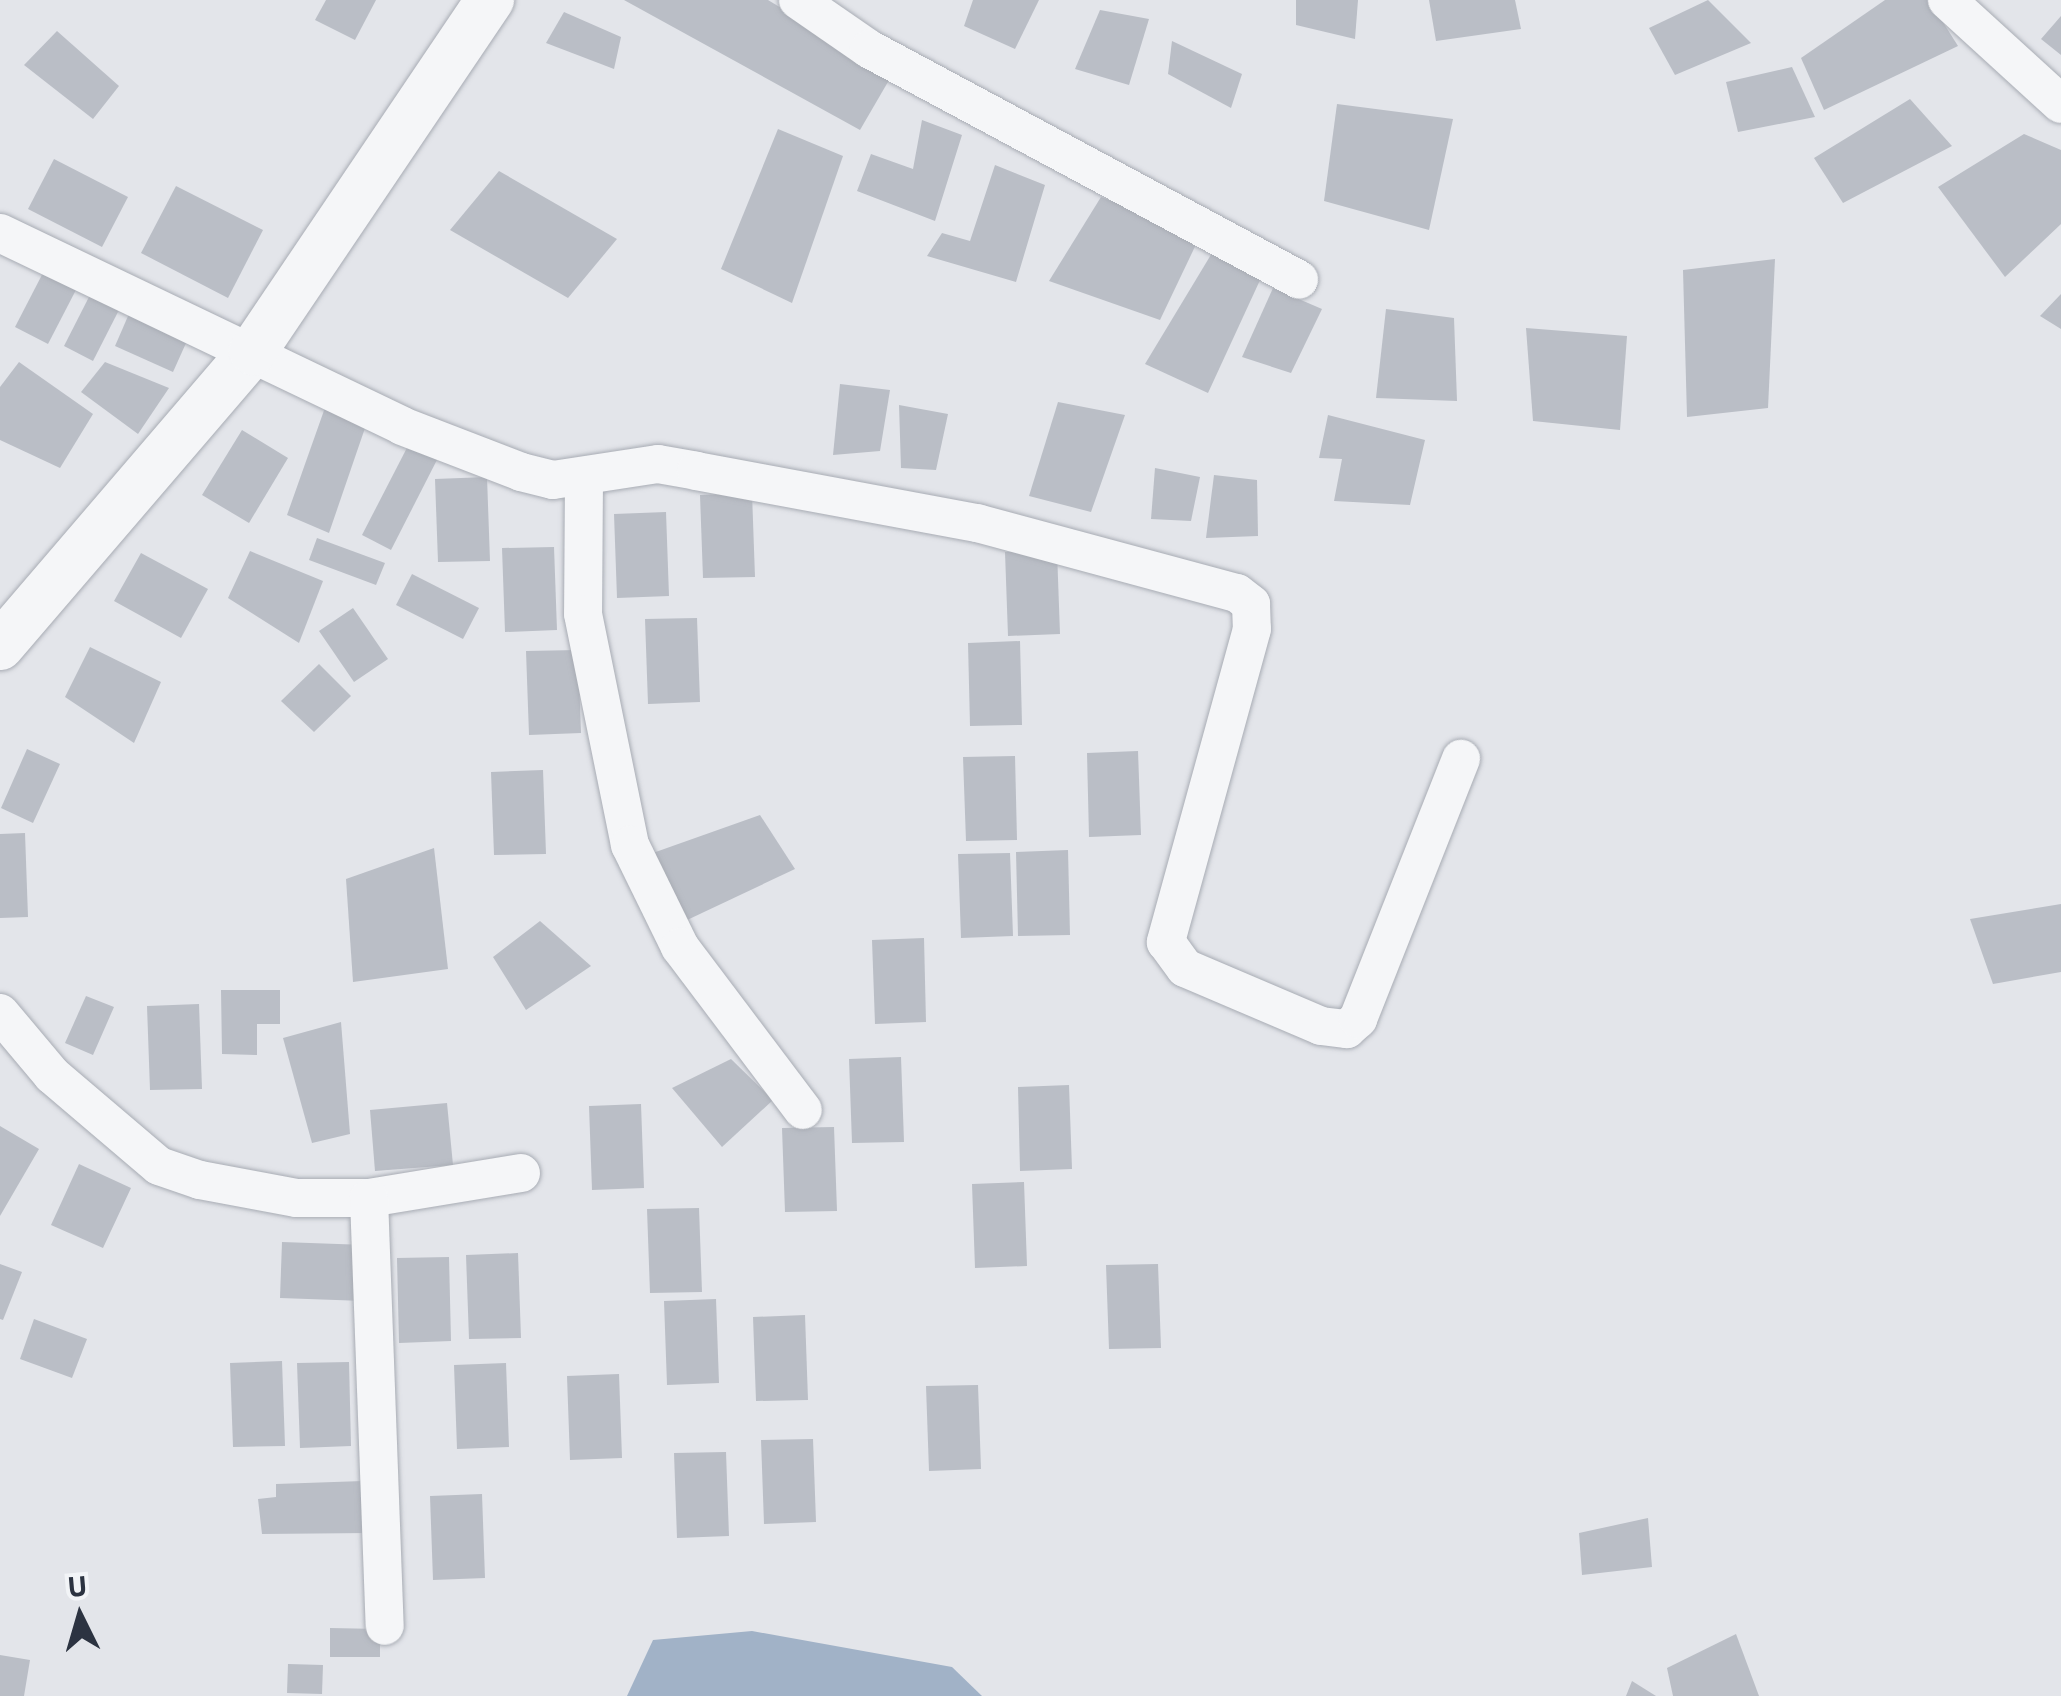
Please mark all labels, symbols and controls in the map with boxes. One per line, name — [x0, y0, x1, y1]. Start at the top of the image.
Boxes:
north arrow — [30, 1566, 130, 1666]
text: U — [66, 1566, 89, 1605]

